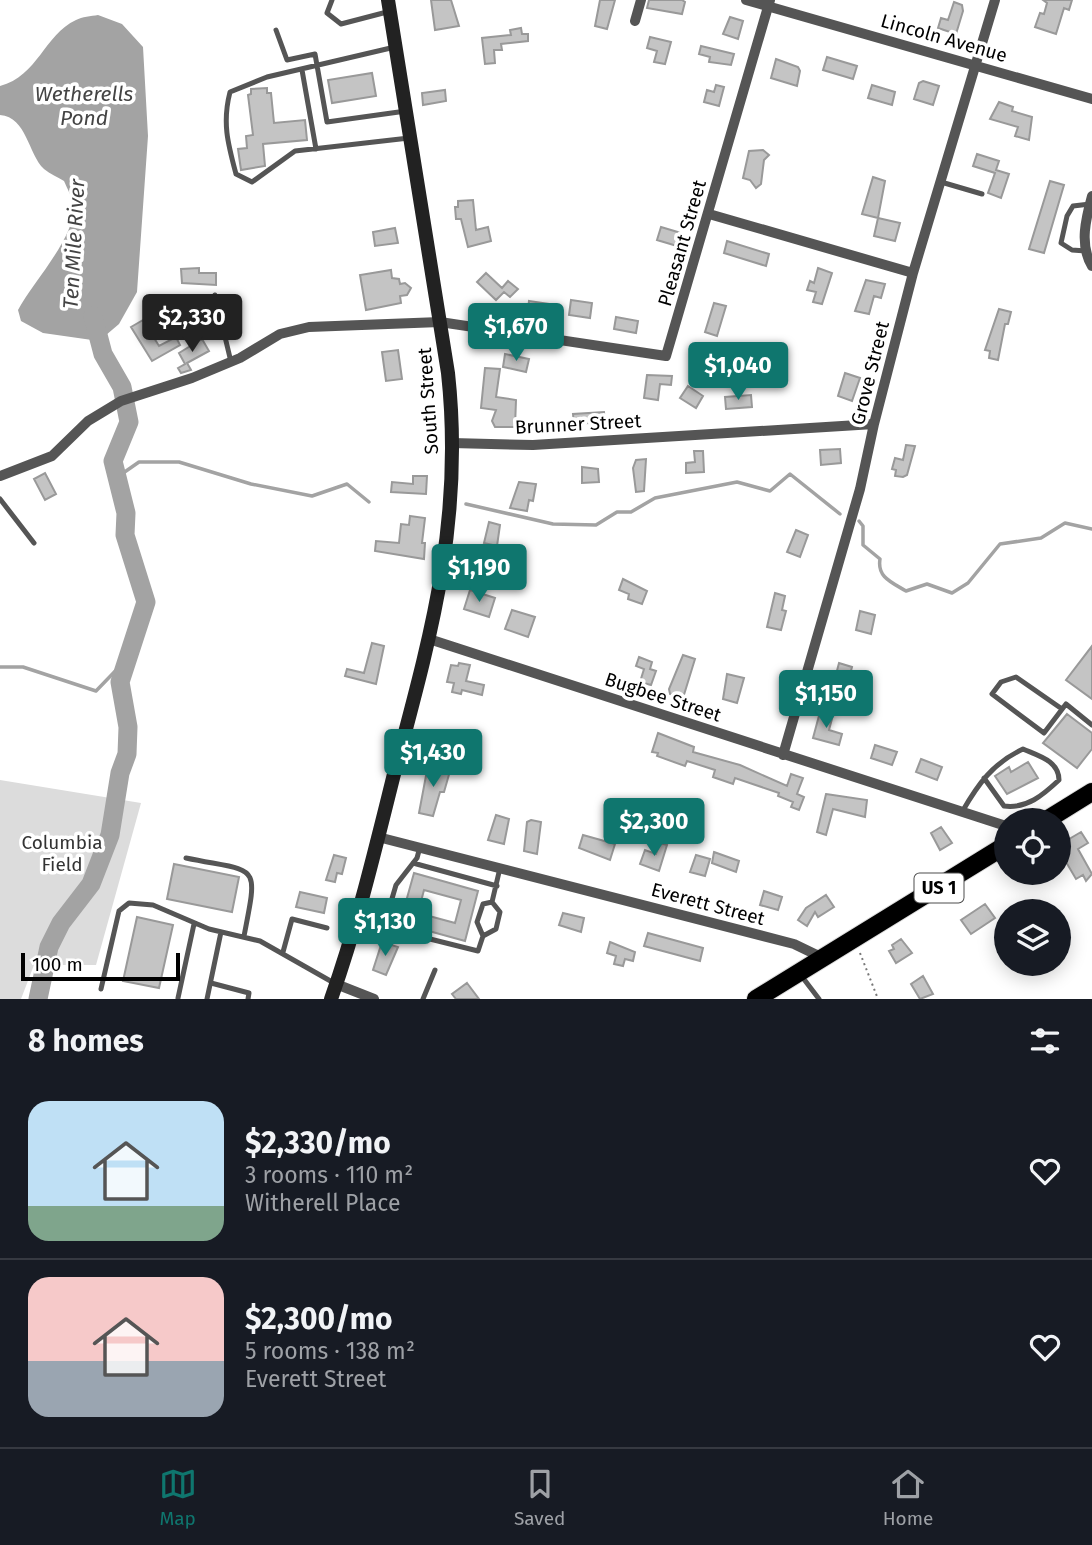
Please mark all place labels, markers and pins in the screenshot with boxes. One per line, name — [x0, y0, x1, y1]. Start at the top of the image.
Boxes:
pin: $2,330 — [135, 294, 249, 354]
pin: $1,670 — [459, 304, 573, 363]
pin: $1,040 — [681, 342, 795, 402]
pin: $1,190 — [422, 544, 536, 604]
pin: $1,150 — [769, 670, 883, 730]
pin: $1,430 — [376, 730, 490, 789]
pin: $2,300 — [597, 798, 711, 858]
pin: $1,130 — [328, 898, 442, 958]

